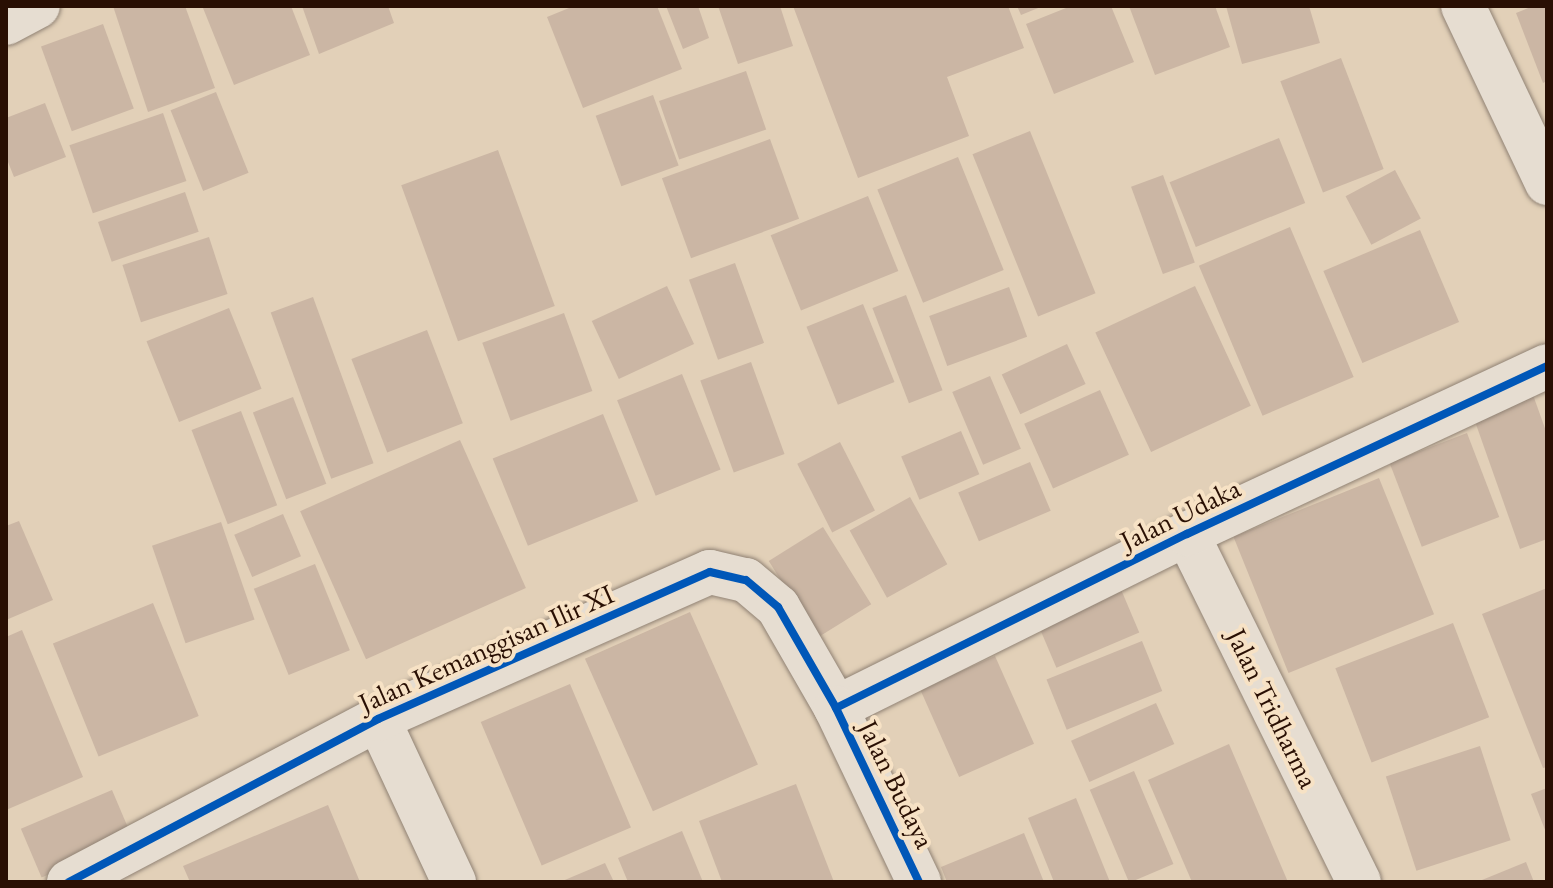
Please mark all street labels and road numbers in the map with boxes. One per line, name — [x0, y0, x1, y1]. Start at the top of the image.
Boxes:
street label: Jalan Udaka — [1115, 471, 1245, 557]
street label: Jalan Kemanggisan Ilir XI — [353, 577, 619, 719]
street label: Jalan Tridharma — [1220, 623, 1326, 793]
street label: Jalan Budaya — [852, 715, 942, 853]

